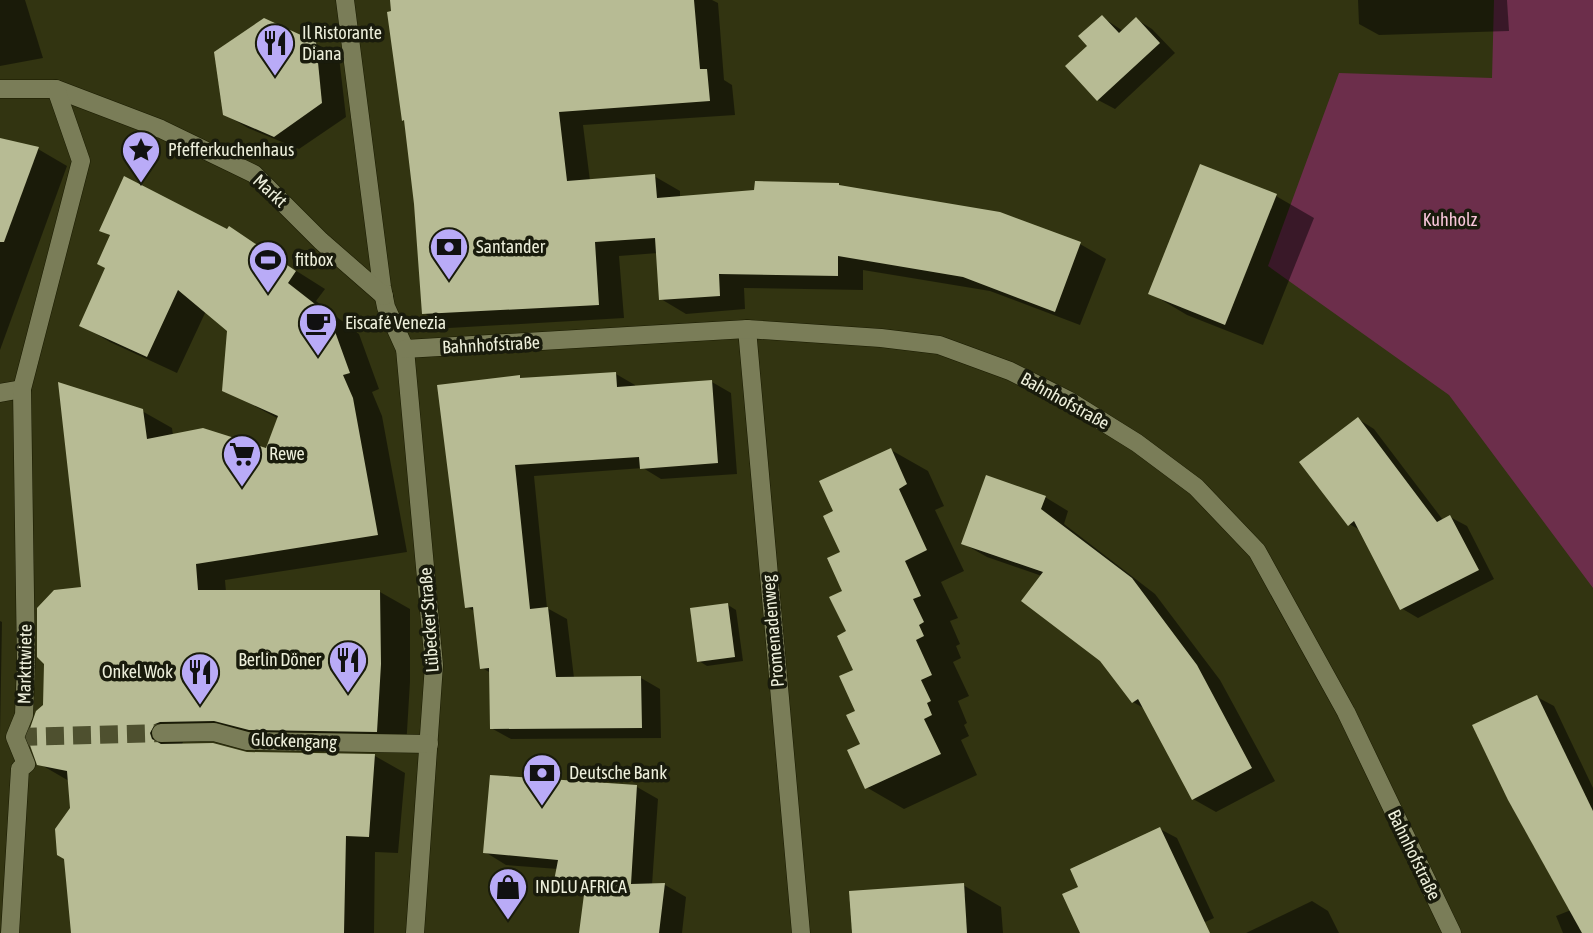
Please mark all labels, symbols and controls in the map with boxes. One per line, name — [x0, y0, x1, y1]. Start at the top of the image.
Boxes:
restaurant icon: Il Ristorante Diana — [254, 22, 296, 77]
place label: Il Ristorante Diana — [302, 22, 382, 64]
place icon: Pfefferkuchenhaus — [120, 129, 162, 184]
place label: Pfefferkuchenhaus — [168, 139, 294, 160]
street label: Markt — [249, 170, 292, 212]
park label: Kuhholz — [1423, 209, 1478, 230]
bank icon: Santander — [428, 226, 470, 281]
place label: Santander — [476, 236, 546, 257]
sports icon: fitbox — [247, 239, 289, 294]
place label: fitbox — [295, 249, 333, 270]
cafe icon: Eiscafé Venezia — [297, 302, 339, 357]
place label: Eiscafé Venezia — [345, 312, 446, 333]
street label: Bahnhofstraße — [441, 331, 540, 358]
street label: Bahnhofstraße — [1017, 368, 1113, 434]
supermarket icon: Rewe — [221, 433, 263, 488]
place label: Rewe — [269, 443, 305, 464]
street label: Lübecker Straße — [414, 567, 443, 673]
street label: Promenadenweg — [757, 574, 788, 688]
street label: Markttwiete — [13, 624, 36, 704]
restaurant icon: Berlin Döner — [327, 639, 369, 694]
place label: Berlin Döner — [238, 649, 322, 670]
restaurant icon: Onkel Wok — [179, 651, 221, 706]
place label: Onkel Wok — [102, 661, 173, 682]
street label: Glockengang — [251, 729, 338, 753]
bank icon: Deutsche Bank — [521, 752, 563, 807]
place label: Deutsche Bank — [569, 762, 667, 783]
street label: Bahnhofstraße — [1384, 806, 1445, 903]
shop icon: INDLU AFRICA — [487, 866, 529, 921]
place label: INDLU AFRICA — [535, 876, 627, 897]

